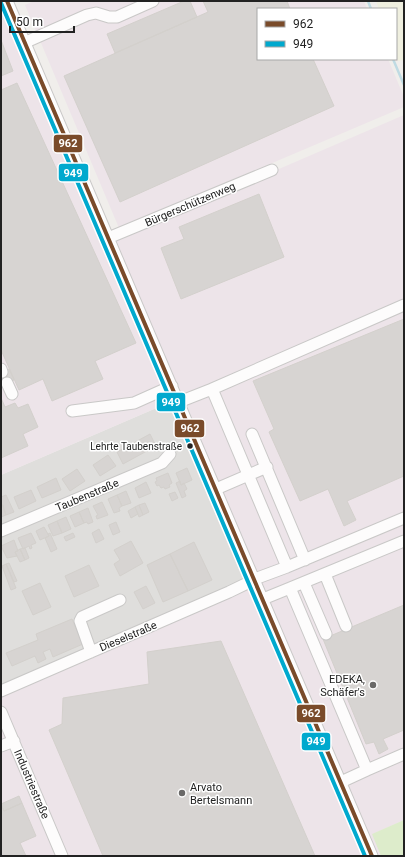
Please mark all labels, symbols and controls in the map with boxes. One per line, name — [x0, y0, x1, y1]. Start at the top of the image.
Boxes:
scale bar — [10, 8, 74, 34]
legend — [257, 8, 397, 60]
text: 50 m — [16, 15, 43, 29]
text: 962 — [293, 17, 313, 31]
text: 949 — [293, 37, 313, 51]
line badge: 962 — [53, 134, 83, 153]
text: 962 — [59, 137, 77, 150]
line badge: 949 — [58, 163, 89, 182]
text: 949 — [64, 167, 82, 180]
street label: Bürgerschützenweg — [143, 180, 237, 229]
line badge: 949 — [156, 392, 186, 412]
text: 949 — [162, 396, 180, 409]
line badge: 962 — [174, 419, 205, 438]
text: 962 — [181, 422, 199, 435]
place label: Lehrte Taubenstraße — [90, 441, 182, 452]
marker: Lehrte Taubenstraße — [185, 441, 195, 451]
street label: Taubenstraße — [54, 476, 121, 515]
street label: Dieselstraße — [98, 618, 159, 654]
place label: EDEKA, Schäfer's — [320, 673, 365, 699]
marker: EDEKA, Schäfer's — [368, 680, 378, 690]
line badge: 962 — [296, 704, 326, 723]
text: 962 — [302, 707, 320, 720]
line badge: 949 — [301, 732, 331, 751]
text: 949 — [307, 735, 325, 748]
street label: Industriestraße — [11, 748, 52, 821]
place label: Arvato Bertelsmann — [190, 781, 252, 807]
marker: Arvato Bertelsmann — [177, 788, 187, 798]

